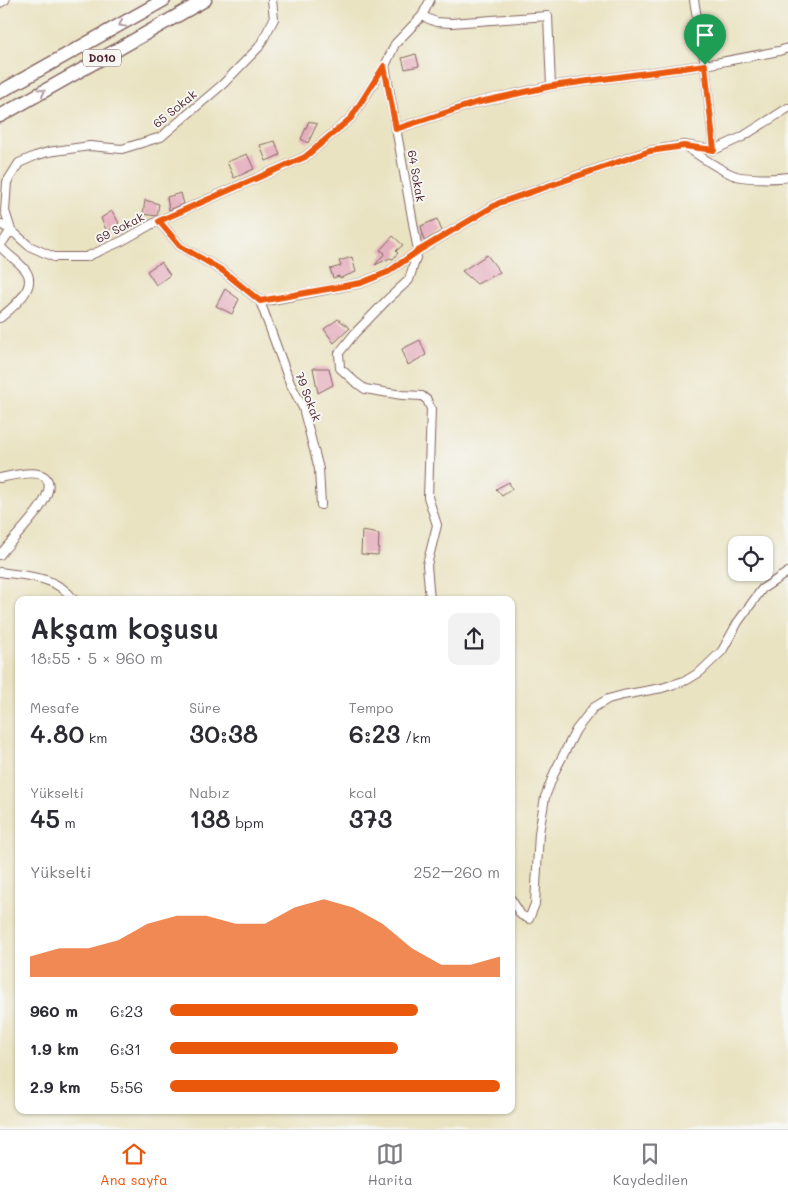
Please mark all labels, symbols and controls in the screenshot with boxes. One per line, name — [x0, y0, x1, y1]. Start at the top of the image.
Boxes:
pin — [684, 14, 726, 65]
one-way arrow — [118, 17, 127, 27]
icon: arrive — [691, 21, 719, 49]
road number: D010 — [83, 49, 121, 66]
street label: 65 Sokak — [149, 86, 200, 131]
one-way arrow — [37, 88, 46, 98]
street label: 64 Sokak — [405, 149, 429, 203]
street label: 69 Sokak — [93, 208, 146, 246]
street label: 79 Sokak — [292, 370, 326, 424]
map controls — [728, 536, 773, 581]
button: locate — [728, 536, 773, 581]
text: Akşam koşusu — [30, 610, 219, 646]
button: share — [448, 613, 500, 665]
text: 18:55 · 5 × 960 m — [30, 647, 163, 668]
text: Mesafe — [30, 698, 79, 717]
text: Süre — [189, 698, 221, 717]
text: Tempo — [349, 698, 393, 717]
text: 4.80 — [30, 717, 84, 749]
text: 30:38 — [189, 717, 258, 749]
text: 6:23 — [349, 717, 400, 749]
text: km — [84, 728, 107, 747]
text: /km — [400, 728, 431, 747]
text: Yükselti — [30, 783, 84, 802]
text: Nabız — [189, 783, 229, 802]
text: kcal — [349, 783, 377, 802]
text: 45 — [30, 802, 60, 834]
text: 138 — [189, 802, 231, 834]
text: 373 — [349, 802, 392, 834]
text: m — [60, 813, 76, 832]
text: bpm — [231, 813, 264, 832]
text: Yükselti — [30, 861, 91, 882]
text: 252–260 m — [413, 861, 500, 882]
text: 960 m — [30, 1000, 78, 1021]
text: 6:23 — [110, 1000, 143, 1021]
text: 1.9 km — [30, 1038, 79, 1059]
text: 6:31 — [110, 1038, 141, 1059]
text: 2.9 km — [30, 1076, 81, 1097]
text: 5:56 — [110, 1076, 143, 1097]
tab: Ana sayfa — [100, 1140, 168, 1189]
tab: Harita — [368, 1140, 413, 1189]
tab: Kaydedilen — [613, 1140, 688, 1189]

